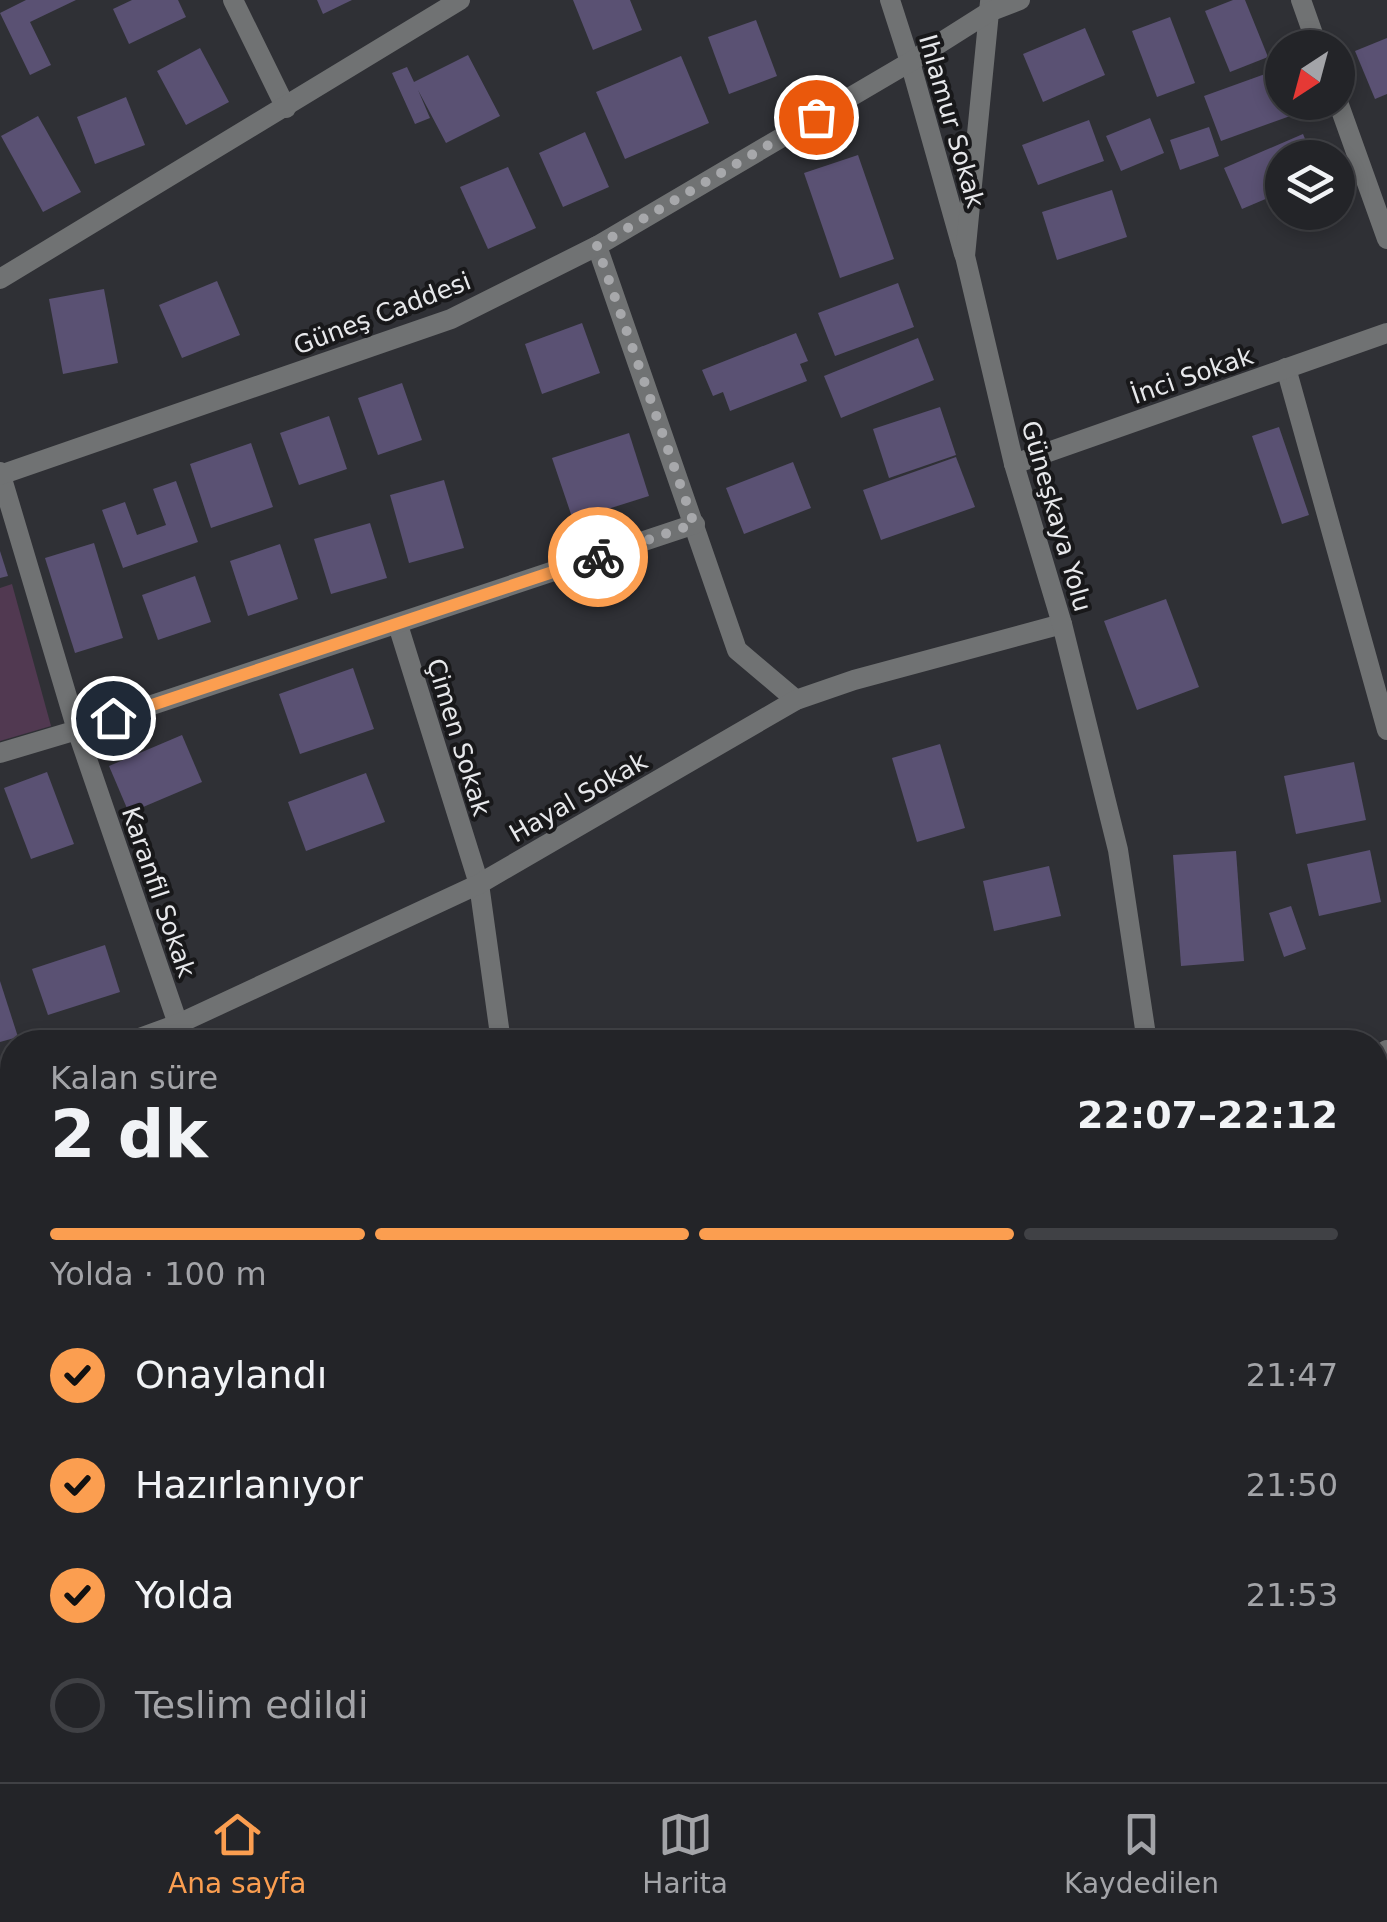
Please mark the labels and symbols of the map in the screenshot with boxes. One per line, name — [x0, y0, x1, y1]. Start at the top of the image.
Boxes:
north arrow — [1265, 30, 1355, 120]
street label: Ihlamur Sokak — [913, 31, 990, 212]
pin — [774, 75, 859, 160]
street label: Güneş Caddesi — [290, 266, 475, 361]
street label: İnci Sokak — [1127, 341, 1257, 410]
street label: Güneşkaya Yolu — [1015, 417, 1098, 615]
courier — [548, 507, 648, 607]
street label: Çimen Sokak — [421, 655, 496, 820]
pin — [71, 676, 156, 761]
street label: Hayal Sokak — [504, 746, 653, 849]
street label: Karanfil Sokak — [116, 803, 201, 982]

